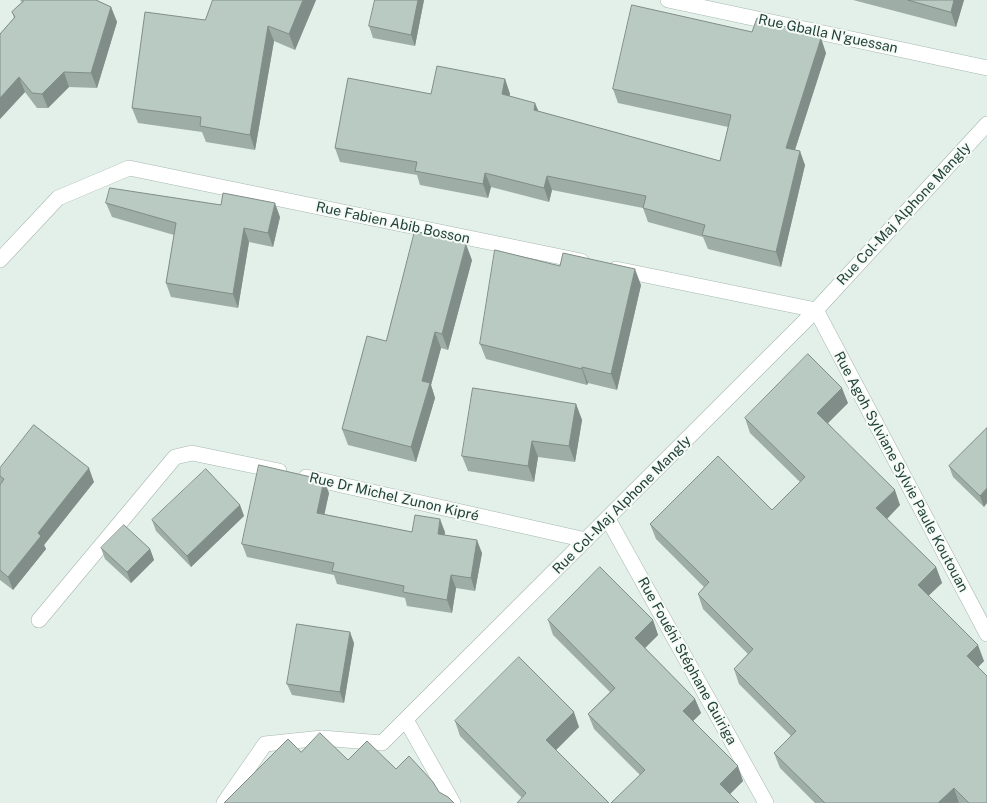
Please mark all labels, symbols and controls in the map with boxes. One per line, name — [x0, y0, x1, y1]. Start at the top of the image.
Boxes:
street label: Rue Gballa N'guessan — [757, 11, 899, 57]
street label: Rue Col-Maj Alphone Mangly — [833, 139, 975, 289]
street label: Rue Fabien Abib Bosson — [314, 198, 472, 248]
street label: Rue Agoh Sylviane Sylvie Paule Koutouan — [830, 349, 972, 595]
street label: Rue Col-Maj Alphone Mangly — [549, 432, 695, 578]
street label: Rue Dr Michel Zunon Kipré — [307, 469, 481, 525]
street label: Rue Fouéhi Stéphane Guiriga — [634, 574, 740, 748]

